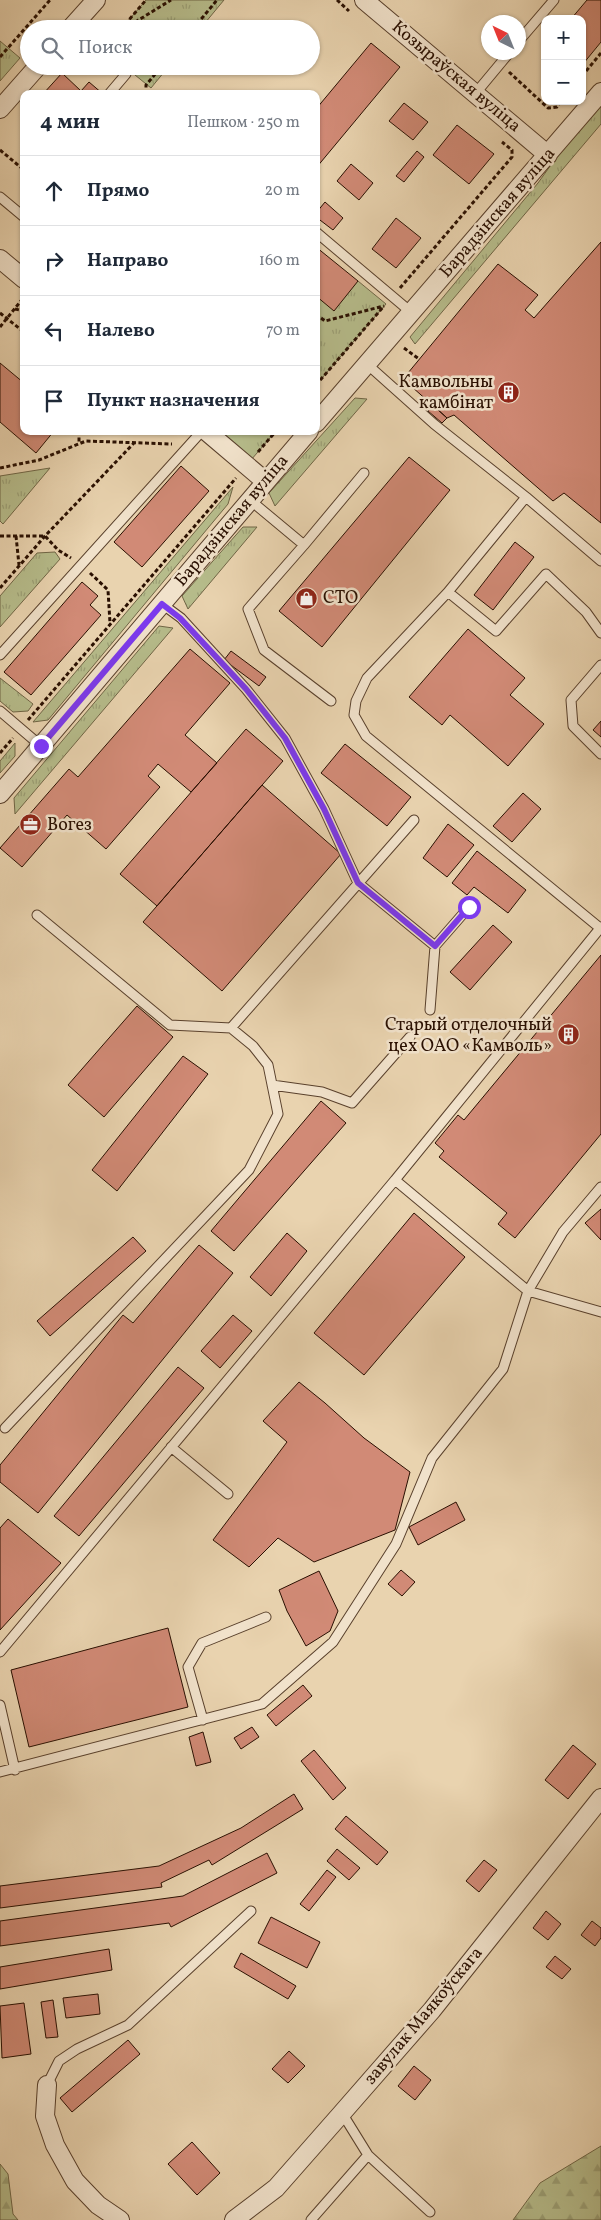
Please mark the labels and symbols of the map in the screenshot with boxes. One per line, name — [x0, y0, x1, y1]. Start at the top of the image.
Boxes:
street label: Козыраўская вуліца — [386, 15, 526, 139]
north arrow — [481, 15, 526, 60]
street label: Барадзінская вуліца — [434, 142, 562, 284]
place label: Камвольны камбінат — [399, 370, 493, 416]
building icon: Камвольны камбінат — [497, 380, 521, 404]
street label: Барадзінская вуліца — [169, 449, 295, 593]
shop icon: СТО — [295, 586, 319, 610]
place label: СТО — [323, 586, 358, 611]
route end — [30, 735, 53, 758]
office icon: Вогез — [19, 813, 43, 837]
place label: Вогез — [47, 813, 92, 838]
route start — [458, 896, 481, 919]
place label: Старый отделочный цех ОАО «Камволь» — [385, 1013, 552, 1059]
building icon: Старый отделочный цех ОАО «Камволь» — [556, 1023, 580, 1047]
street label: завулак Маякоўскага — [359, 1942, 489, 2090]

